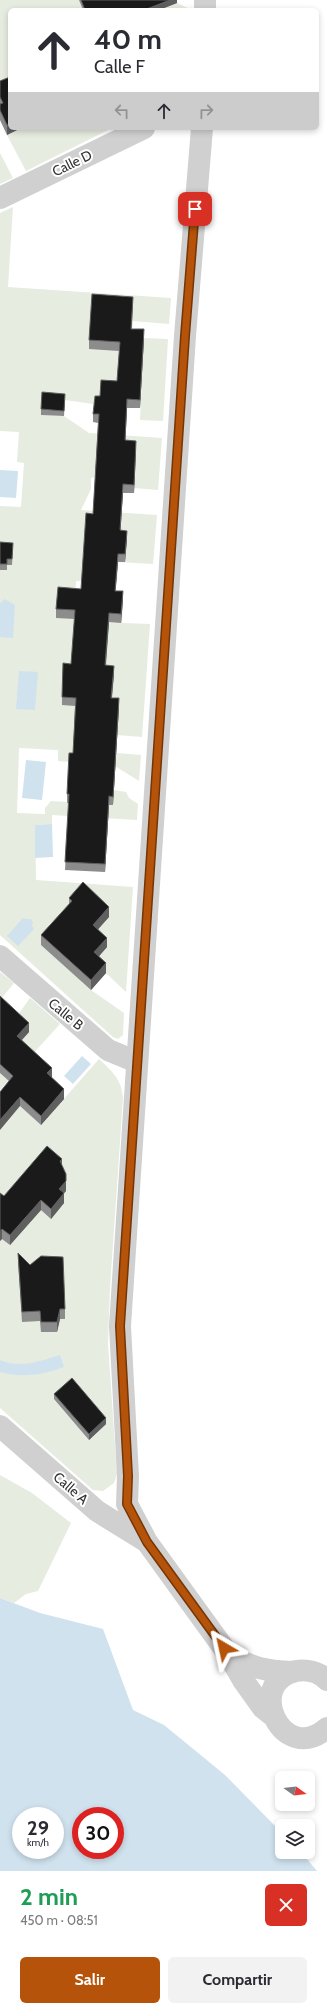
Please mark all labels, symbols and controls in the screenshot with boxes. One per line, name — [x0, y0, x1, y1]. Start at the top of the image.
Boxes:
text: 40 m — [94, 22, 162, 56]
icon: ahead — [28, 24, 80, 76]
text: Calle F — [94, 56, 145, 78]
icon: left — [111, 100, 133, 122]
icon: ahead — [153, 100, 175, 122]
icon: right — [195, 100, 217, 122]
street label: Calle D — [49, 146, 95, 180]
pin — [178, 192, 212, 226]
icon: arrive — [184, 198, 206, 220]
street label: Calle B — [45, 994, 87, 1034]
street label: Calle A — [50, 1468, 93, 1508]
position arrow — [203, 1627, 245, 1669]
north arrow — [275, 1771, 315, 1811]
map controls — [275, 1771, 315, 1859]
speed limit sign: 30 — [72, 1807, 124, 1859]
text: 29 — [27, 1816, 49, 1840]
button: layers — [275, 1819, 315, 1859]
text: km/h — [27, 1836, 49, 1849]
text: 2 min — [20, 1882, 78, 1911]
button: close — [265, 1884, 307, 1926]
text: 450 m · 08:51 — [20, 1912, 98, 1928]
button: Salir — [20, 1957, 160, 2003]
button: Compartir — [168, 1957, 307, 2003]

